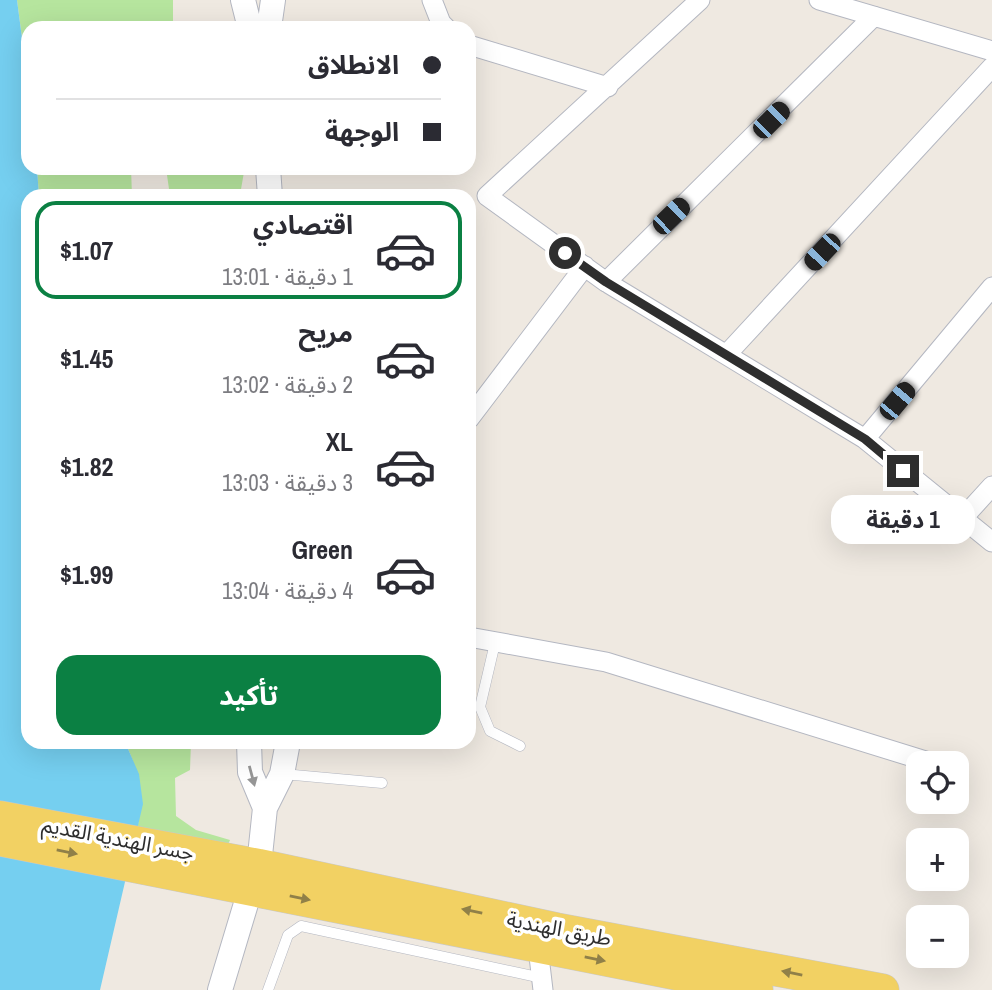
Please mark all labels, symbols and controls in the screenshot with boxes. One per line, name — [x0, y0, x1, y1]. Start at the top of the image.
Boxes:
text: الانطلاق — [308, 47, 399, 82]
car — [749, 98, 794, 142]
text: الوجهة — [325, 114, 399, 149]
car — [649, 194, 694, 238]
text: اقتصادي — [253, 207, 353, 242]
icon: car — [374, 219, 437, 282]
car — [800, 229, 845, 275]
text: $1.07 — [60, 233, 113, 268]
route start — [549, 237, 581, 269]
text: 1 دقيقة · 13:01 — [222, 261, 353, 292]
text: مريح — [298, 315, 353, 350]
icon: car — [374, 327, 437, 390]
text: $1.45 — [60, 341, 113, 376]
text: 2 دقيقة · 13:02 — [222, 369, 353, 400]
car — [876, 378, 919, 424]
text: XL — [326, 424, 353, 459]
icon: car — [374, 435, 437, 498]
text: $1.82 — [60, 449, 113, 484]
route end — [887, 455, 919, 487]
text: 3 دقيقة · 13:03 — [222, 467, 353, 498]
callout: 1 دقيقة — [831, 496, 975, 544]
text: 1 دقيقة — [866, 504, 940, 535]
text: Green — [291, 532, 353, 567]
icon: car — [374, 543, 437, 606]
text: $1.99 — [60, 557, 113, 592]
text: 4 دقيقة · 13:04 — [222, 575, 353, 606]
button: تأكيد — [56, 655, 441, 735]
map controls — [906, 751, 969, 968]
button: locate — [906, 751, 969, 814]
one-way arrow — [247, 766, 257, 787]
street label: جسر الهندية القديم — [39, 810, 197, 868]
button: + — [906, 828, 969, 891]
one-way arrow — [56, 847, 78, 858]
one-way arrow — [289, 892, 311, 903]
street label: طريق الهندية — [504, 904, 614, 953]
one-way arrow — [461, 905, 483, 916]
button: − — [906, 905, 969, 968]
one-way arrow — [584, 953, 606, 964]
one-way arrow — [781, 967, 803, 978]

